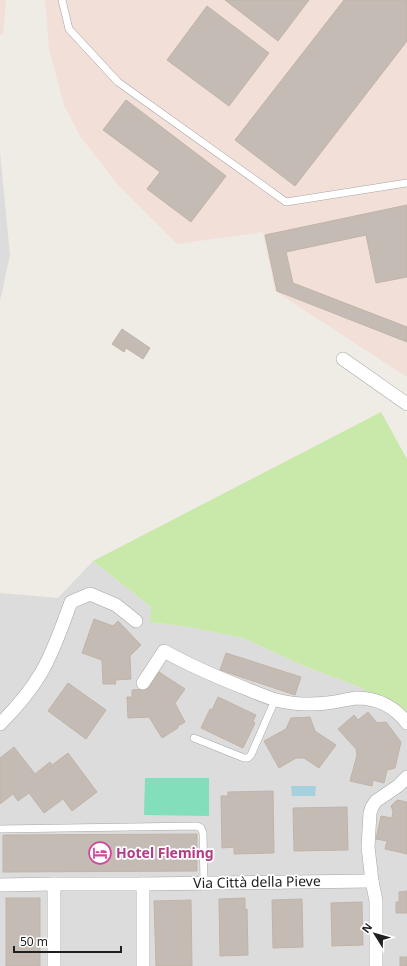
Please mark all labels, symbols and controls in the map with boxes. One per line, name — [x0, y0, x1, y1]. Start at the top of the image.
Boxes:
hotel icon: Hotel Fleming — [87, 840, 113, 866]
place label: Hotel Fleming — [116, 843, 214, 862]
street label: Via Città della Pieve — [193, 871, 321, 892]
north arrow — [355, 914, 395, 954]
text: N — [358, 920, 375, 936]
scale bar — [14, 928, 121, 954]
text: 50 m — [20, 933, 48, 950]

